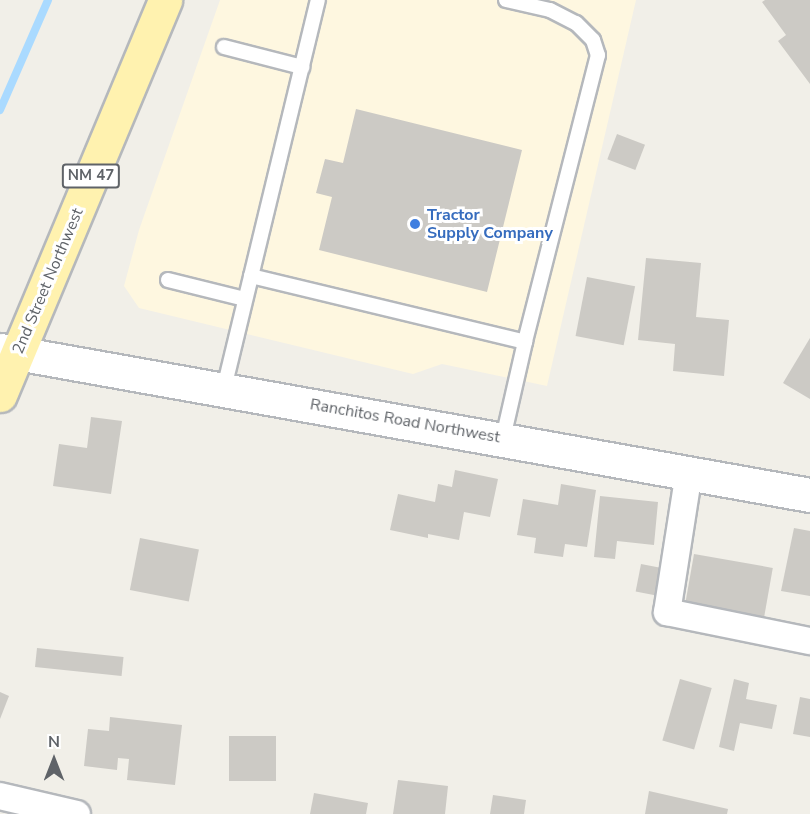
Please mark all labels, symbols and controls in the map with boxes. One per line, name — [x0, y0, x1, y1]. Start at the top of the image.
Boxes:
road number: NM 47 — [61, 164, 121, 188]
street label: 2nd Street Northwest — [9, 205, 87, 357]
place label: Tractor Supply Company — [427, 205, 553, 243]
marker: Tractor Supply Company — [408, 217, 422, 231]
street label: Ranchitos Road Northwest — [309, 395, 501, 447]
north arrow — [24, 730, 84, 790]
text: N — [48, 731, 60, 753]

